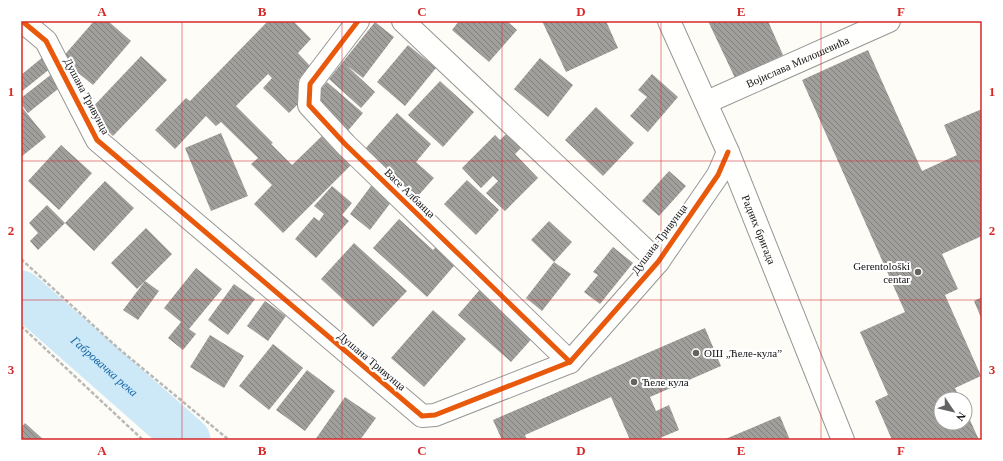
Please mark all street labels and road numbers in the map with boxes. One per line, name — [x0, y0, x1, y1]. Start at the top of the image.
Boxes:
street label: Војислава Милошевића — [744, 34, 851, 90]
street label: Душана Тривунца — [62, 56, 112, 136]
street label: Васе Албанца — [382, 166, 438, 220]
street label: Радних бригада — [740, 193, 778, 266]
street label: Душана Тривунца — [629, 202, 689, 276]
street label: Душана Тривунца — [336, 329, 408, 393]

